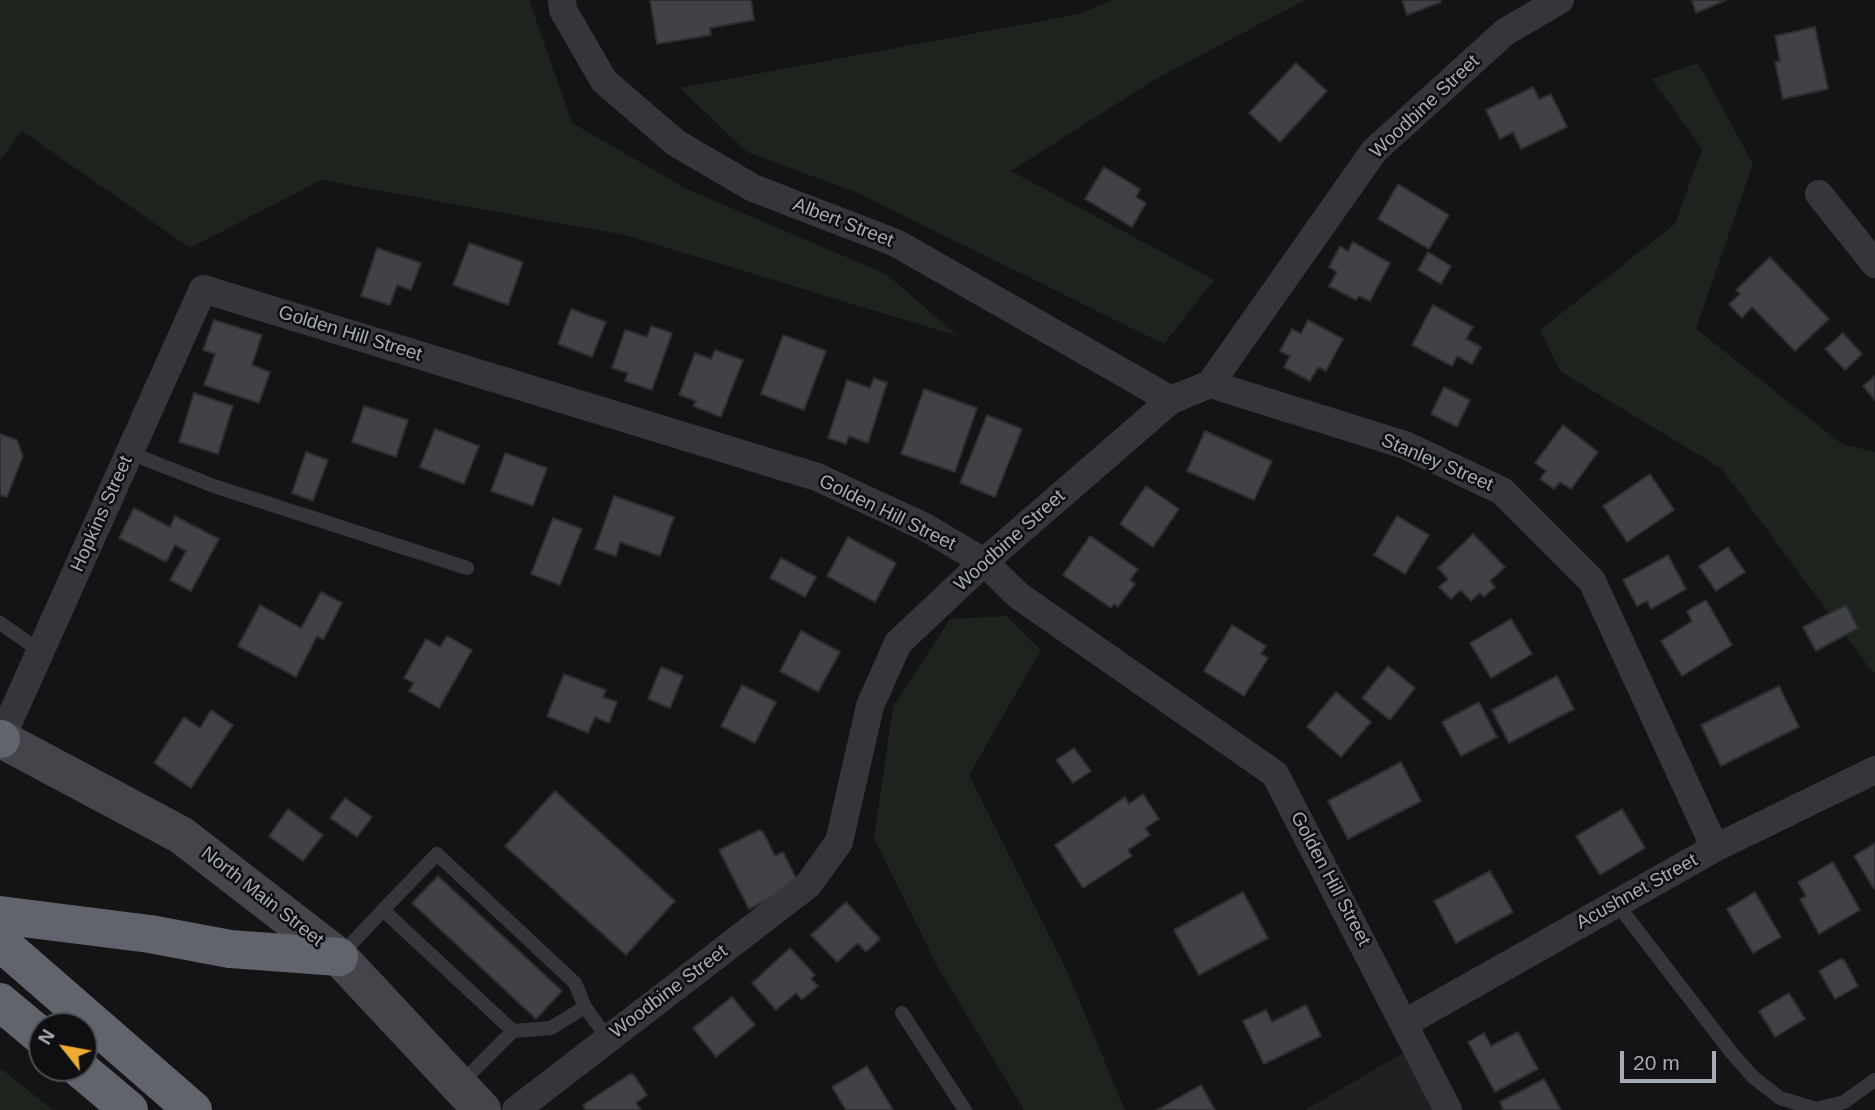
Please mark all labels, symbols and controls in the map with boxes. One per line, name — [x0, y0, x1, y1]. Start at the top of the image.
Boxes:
street label: Woodbine Street — [1366, 51, 1484, 163]
street label: Albert Street — [790, 193, 896, 253]
street label: Golden Hill Street — [275, 301, 425, 367]
street label: Stanley Street — [1378, 429, 1496, 497]
street label: Hopkins Street — [66, 452, 138, 576]
street label: Golden Hill Street — [815, 470, 959, 556]
street label: Woodbine Street — [950, 485, 1070, 597]
street label: Golden Hill Street — [1285, 808, 1375, 950]
street label: North Main Street — [196, 842, 328, 952]
street label: Acushnet Street — [1572, 849, 1702, 935]
street label: Woodbine Street — [606, 940, 732, 1044]
north arrow — [28, 1012, 98, 1082]
text: N — [34, 1026, 59, 1048]
scale bar — [1623, 1036, 1719, 1080]
text: 20 m — [1633, 1051, 1680, 1074]

